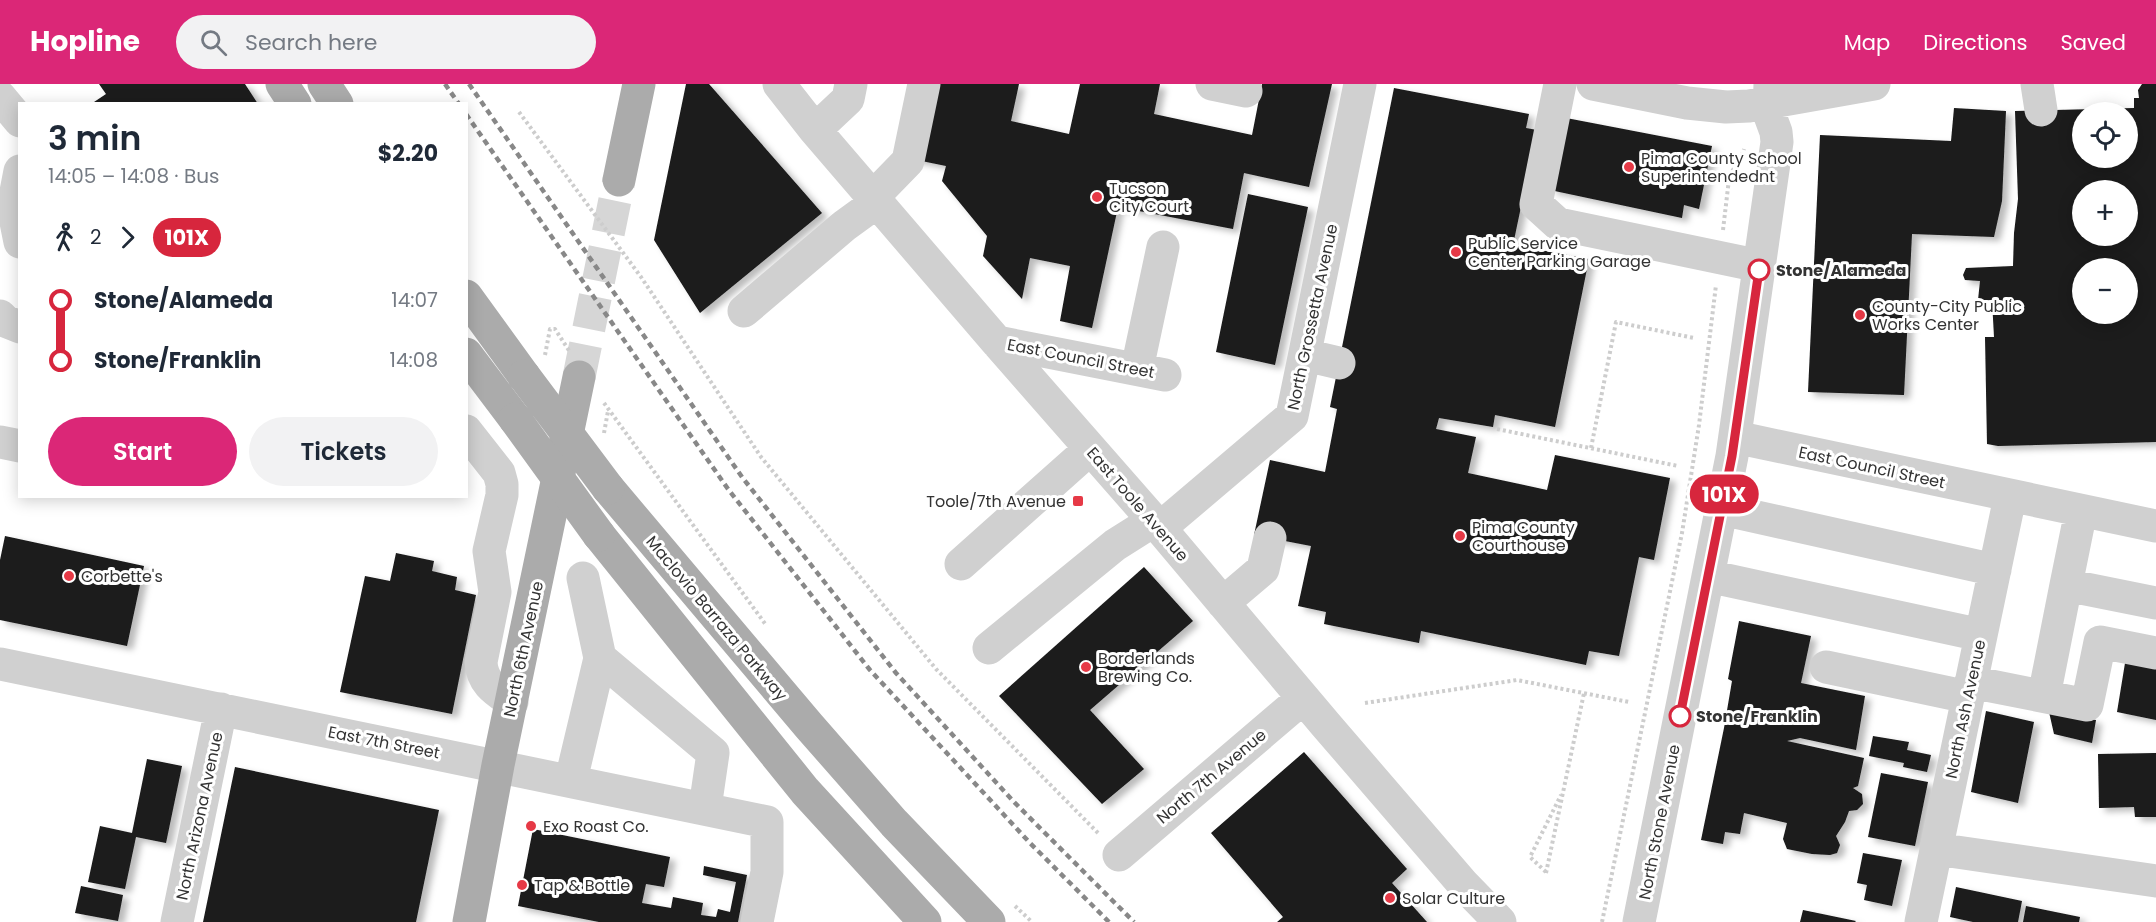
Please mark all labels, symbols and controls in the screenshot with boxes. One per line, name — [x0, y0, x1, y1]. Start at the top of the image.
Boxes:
search box — [176, 15, 596, 69]
text: Hopline — [30, 22, 140, 61]
icon: search — [197, 26, 230, 59]
text: Search here — [245, 27, 377, 58]
text: Map — [1844, 28, 1890, 57]
text: Directions — [1923, 28, 2027, 57]
text: Saved — [2060, 28, 2126, 57]
map controls — [2072, 102, 2138, 324]
button: locate — [2072, 102, 2138, 168]
text: 3 min — [48, 115, 141, 162]
text: $2.20 — [378, 138, 438, 169]
place label: Pima County School Superintendednt — [1641, 147, 1802, 188]
marker: Pima County School Superintendednt — [1622, 160, 1636, 174]
text: 14:05 – 14:08 · Bus — [48, 162, 219, 190]
place label: Tucson City Court — [1109, 177, 1189, 218]
button: + — [2072, 180, 2138, 246]
marker: Tucson City Court — [1090, 190, 1104, 204]
icon: walk — [48, 221, 81, 254]
icon: forward — [111, 221, 144, 254]
street label: North Grossetta Avenue — [1282, 222, 1343, 412]
text: 2 — [90, 223, 102, 251]
text: 101X — [165, 223, 209, 252]
place label: Public Service Center Parking Garage — [1468, 232, 1651, 273]
marker: Public Service Center Parking Garage — [1449, 245, 1463, 259]
button: − — [2072, 258, 2138, 324]
marker: Stone/Alameda — [1748, 259, 1770, 281]
place label: Stone/Alameda — [1776, 259, 1906, 282]
text: Stone/Alameda — [94, 285, 273, 316]
text: 14:07 — [391, 286, 438, 314]
place label: County-City Public Works Center — [1872, 295, 2022, 336]
marker: County-City Public Works Center — [1853, 308, 1867, 322]
street label: East Council Street — [1005, 333, 1157, 384]
text: Stone/Franklin — [94, 345, 261, 376]
text: 14:08 — [390, 346, 438, 374]
button: Start — [48, 417, 237, 486]
button: Tickets — [249, 417, 438, 486]
street label: East Council Street — [1797, 441, 1947, 494]
street label: East Toole Avenue — [1081, 442, 1194, 567]
line badge: 101X — [1682, 474, 1766, 514]
text: 101X — [1702, 480, 1746, 509]
place label: Toole/7th Avenue — [926, 490, 1066, 513]
marker: Toole/7th Avenue — [1071, 494, 1085, 508]
place label: Pima County Courthouse — [1472, 516, 1575, 557]
marker: Pima County Courthouse — [1453, 529, 1467, 543]
street label: Maclovio Barraza Parkway — [641, 531, 793, 706]
place label: Corbette's — [81, 565, 163, 588]
marker: Corbette's — [62, 569, 76, 583]
street label: North 6th Avenue — [498, 579, 549, 719]
street label: North Ash Avenue — [1940, 637, 1991, 781]
place label: Borderlands Brewing Co. — [1098, 647, 1195, 688]
marker: Borderlands Brewing Co. — [1079, 660, 1093, 674]
marker: Stone/Franklin — [1669, 705, 1691, 727]
place label: Stone/Franklin — [1696, 705, 1818, 728]
street label: East 7th Street — [326, 720, 442, 765]
street label: North 7th Avenue — [1151, 724, 1271, 829]
street label: North Arizona Avenue — [170, 730, 229, 902]
street label: North Stone Avenue — [1633, 742, 1686, 902]
place label: Exo Roast Co. — [543, 815, 649, 838]
marker: Exo Roast Co. — [524, 819, 538, 833]
place label: Tap & Bottle — [534, 874, 630, 897]
marker: Tap & Bottle — [515, 878, 529, 892]
place label: Solar Culture — [1402, 887, 1505, 910]
marker: Solar Culture — [1383, 891, 1397, 905]

